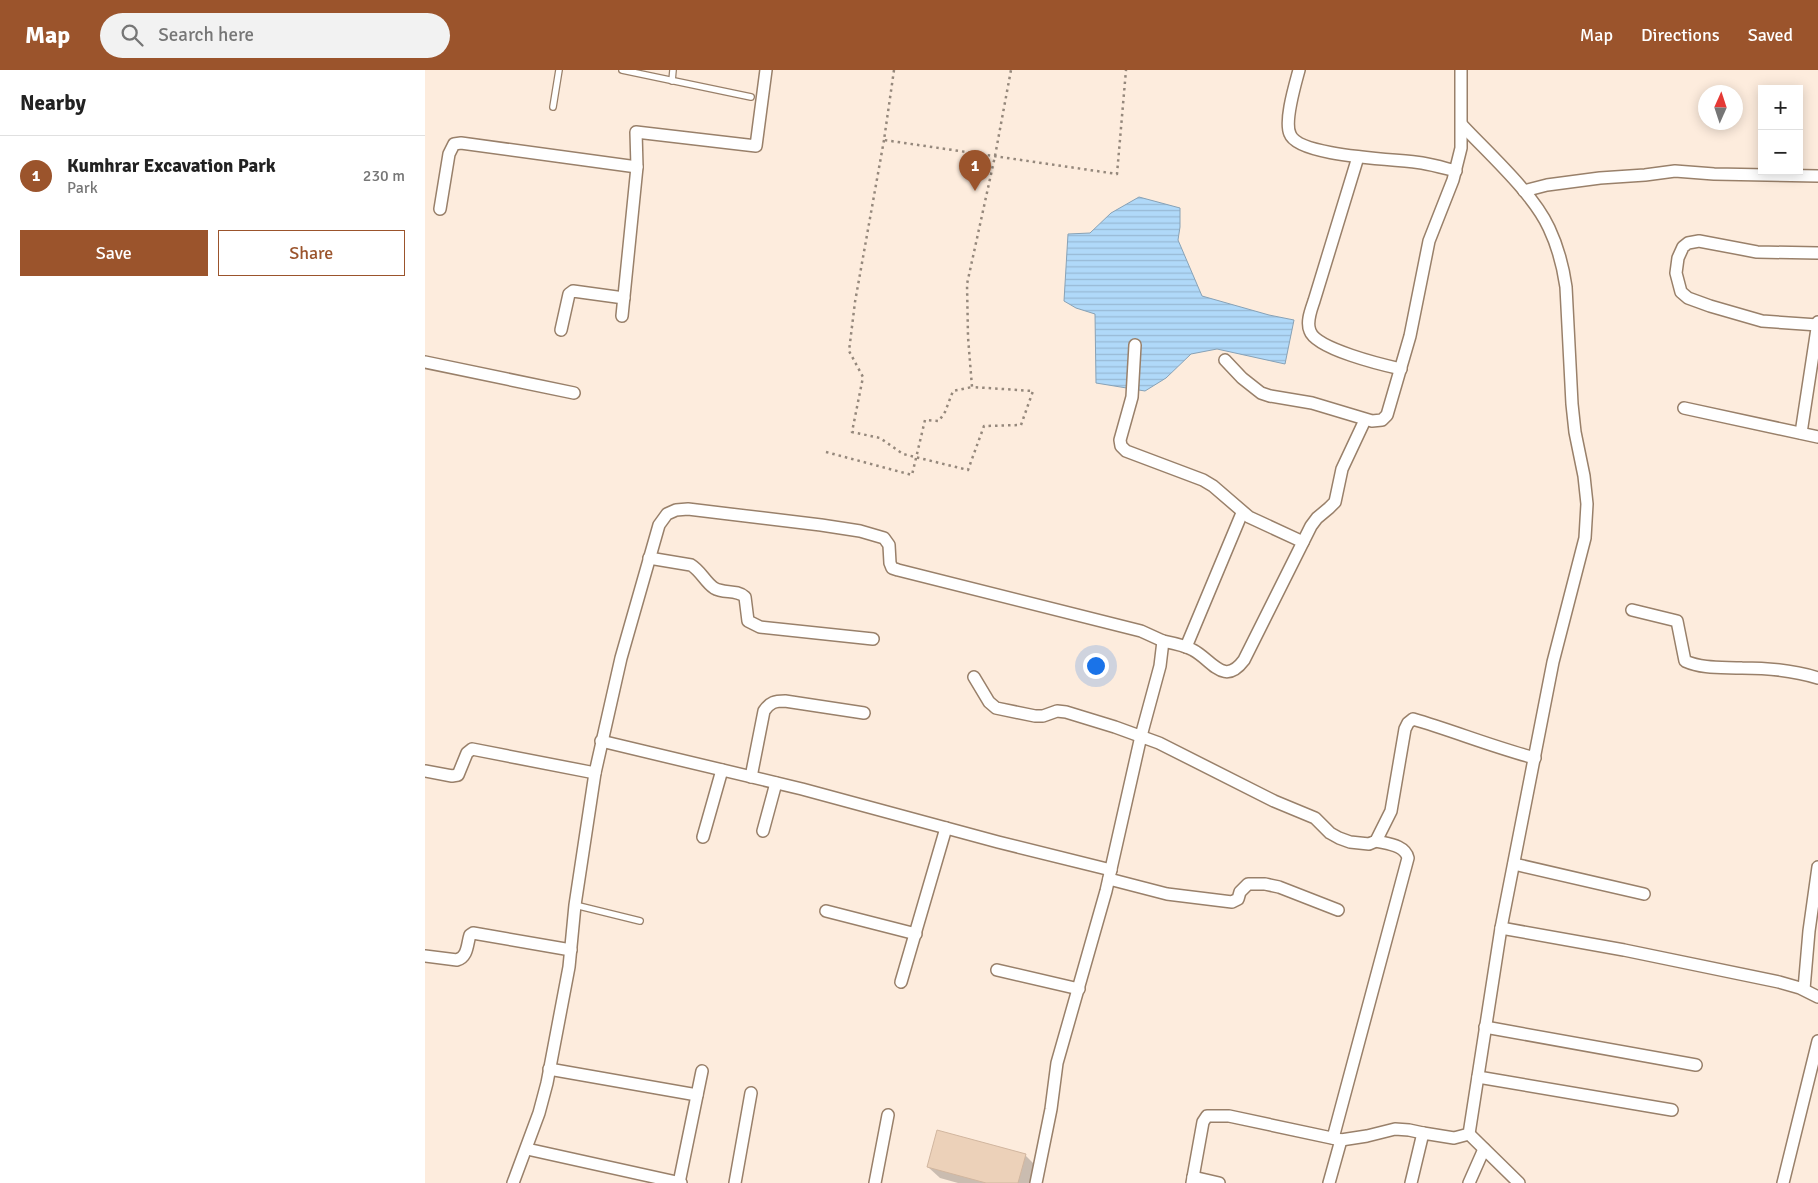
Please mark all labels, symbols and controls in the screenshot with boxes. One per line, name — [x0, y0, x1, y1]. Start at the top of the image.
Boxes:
search box — [100, 13, 450, 58]
text: Map — [25, 20, 70, 50]
icon: search — [118, 21, 146, 49]
text: Search here — [158, 23, 254, 47]
text: Map — [1580, 24, 1613, 46]
text: Directions — [1641, 24, 1720, 46]
text: Saved — [1748, 24, 1793, 46]
north arrow — [1698, 85, 1743, 130]
map controls — [1758, 85, 1803, 175]
button: + — [1758, 85, 1803, 130]
text: Nearby — [20, 90, 86, 116]
button: − — [1758, 130, 1803, 175]
pin: 1 — [959, 150, 991, 191]
text: Kumhrar Excavation Park — [67, 154, 276, 178]
text: 1 — [32, 166, 40, 186]
text: 230 m — [363, 166, 405, 186]
text: Park — [67, 178, 98, 198]
button: Save — [20, 230, 208, 276]
button: Share — [218, 230, 405, 276]
your location — [1083, 653, 1109, 679]

